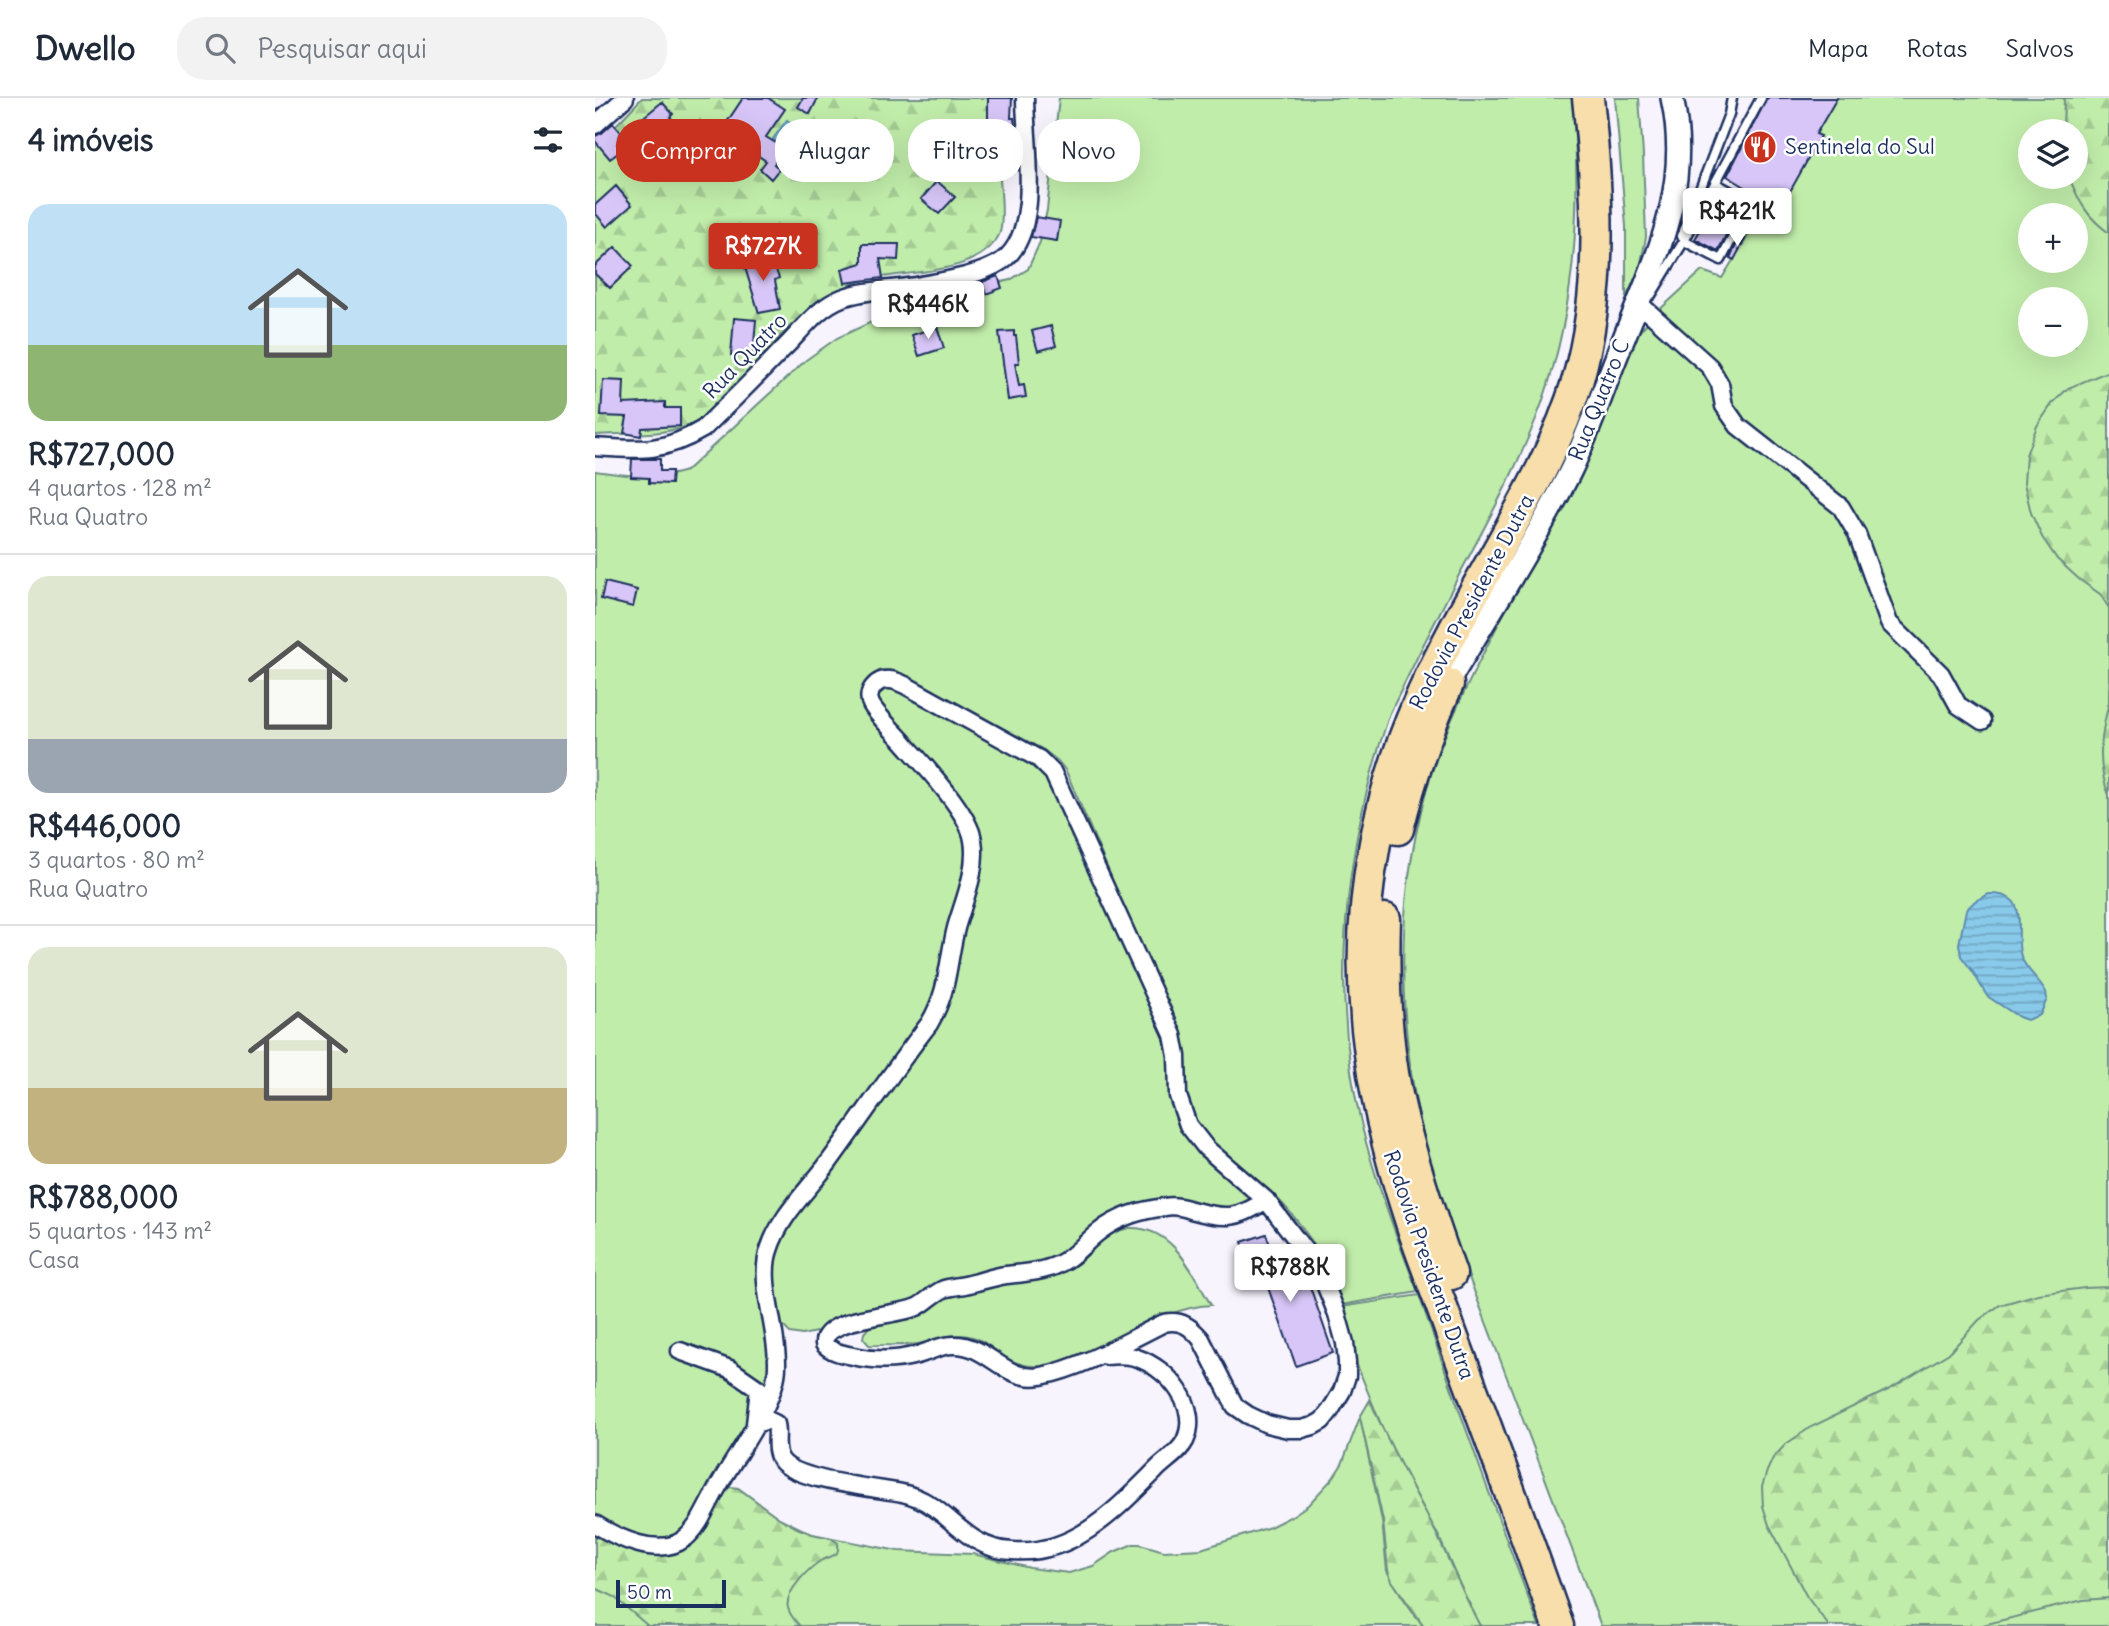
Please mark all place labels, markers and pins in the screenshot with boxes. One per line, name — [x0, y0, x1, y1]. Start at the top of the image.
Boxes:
restaurant icon: Sentinela do Sul — [1741, 128, 1779, 166]
place label: Sentinela do Sul — [1785, 133, 1935, 160]
pin: R$421K — [1680, 188, 1794, 248]
pin: R$727K — [706, 223, 820, 283]
pin: R$446K — [871, 282, 985, 341]
pin: R$788K — [1233, 1244, 1347, 1304]

